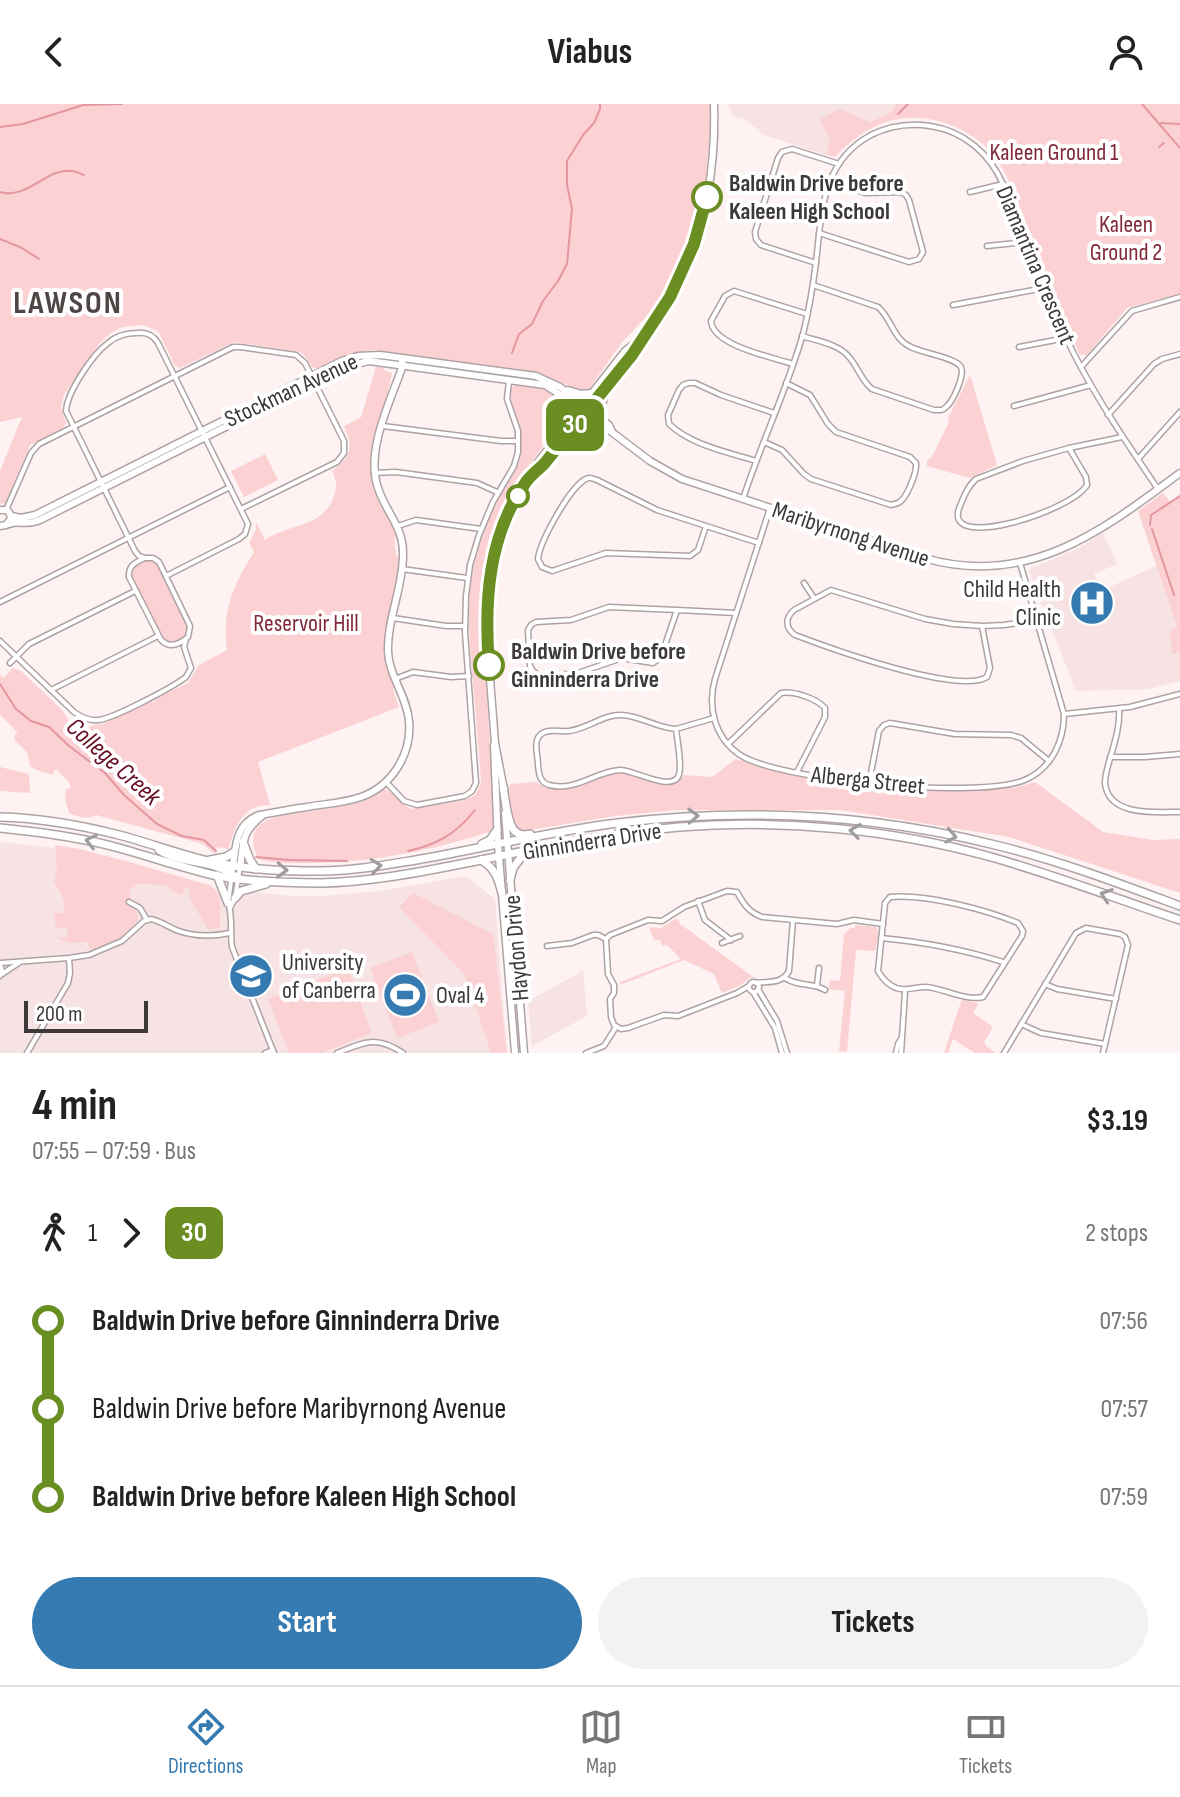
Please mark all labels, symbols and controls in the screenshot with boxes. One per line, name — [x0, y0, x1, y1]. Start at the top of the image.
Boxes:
icon: back — [32, 30, 76, 74]
icon: person — [1104, 30, 1148, 74]
text: Viabus — [548, 31, 632, 74]
park label: Kaleen Ground 1 — [990, 138, 1119, 167]
place label: Baldwin Drive before Kaleen High School — [729, 169, 904, 226]
marker: Baldwin Drive before Kaleen High School — [692, 182, 722, 212]
street label: Diamantina Crescent — [989, 182, 1082, 349]
park label: Kaleen Ground 2 — [1090, 210, 1162, 267]
district label: LAWSON — [13, 284, 123, 323]
street label: Stockman Avenue — [220, 347, 362, 434]
line badge: 30 — [539, 399, 611, 451]
text: 30 — [562, 408, 588, 441]
unlabelled marker — [507, 485, 529, 507]
street label: Maribyrnong Avenue — [769, 495, 933, 574]
place label: Child Health Clinic — [963, 575, 1061, 632]
hospital icon: Child Health Clinic — [1068, 579, 1116, 627]
park label: Reservoir Hill — [253, 609, 359, 638]
place label: Baldwin Drive before Ginninderra Drive — [511, 637, 686, 694]
marker: Baldwin Drive before Ginninderra Drive — [474, 650, 504, 680]
water label: College Creek — [59, 712, 168, 813]
street label: Alberga Street — [809, 760, 926, 801]
one-way arrow — [687, 807, 700, 824]
street label: Ginninderra Drive — [521, 816, 663, 867]
one-way arrow — [848, 823, 861, 840]
one-way arrow — [945, 826, 958, 843]
one-way arrow — [85, 834, 99, 851]
one-way arrow — [369, 858, 382, 875]
one-way arrow — [276, 861, 289, 878]
one-way arrow — [1100, 889, 1114, 905]
street label: Haydon Drive — [497, 894, 536, 1002]
place label: University of Canberra — [282, 948, 376, 1005]
school or university icon: University of Canberra — [227, 952, 275, 1000]
sports icon: Oval 4 — [381, 971, 429, 1019]
place label: Oval 4 — [436, 981, 484, 1010]
scale bar — [24, 997, 148, 1033]
text: 200 m — [36, 1001, 82, 1028]
text: 4 min — [32, 1079, 117, 1132]
text: $3.19 — [1086, 1103, 1148, 1139]
text: 07:55 – 07:59 · Bus — [32, 1136, 196, 1167]
icon: walk — [32, 1211, 76, 1255]
icon: forward — [109, 1211, 153, 1255]
text: 30 — [181, 1216, 207, 1249]
text: 1 — [88, 1218, 97, 1249]
text: 2 stops — [1085, 1218, 1148, 1249]
text: Baldwin Drive before Ginninderra Drive — [92, 1303, 500, 1339]
text: 07:56 — [1100, 1306, 1148, 1337]
text: Baldwin Drive before Maribyrnong Avenue — [92, 1391, 506, 1427]
text: 07:57 — [1101, 1394, 1148, 1425]
text: Baldwin Drive before Kaleen High School — [92, 1479, 516, 1515]
text: 07:59 — [1099, 1482, 1148, 1513]
button: Start — [32, 1577, 582, 1669]
button: Tickets — [598, 1577, 1148, 1669]
tab: Directions — [168, 1705, 244, 1780]
tab: Map — [579, 1705, 623, 1780]
tab: Tickets — [959, 1705, 1012, 1780]

